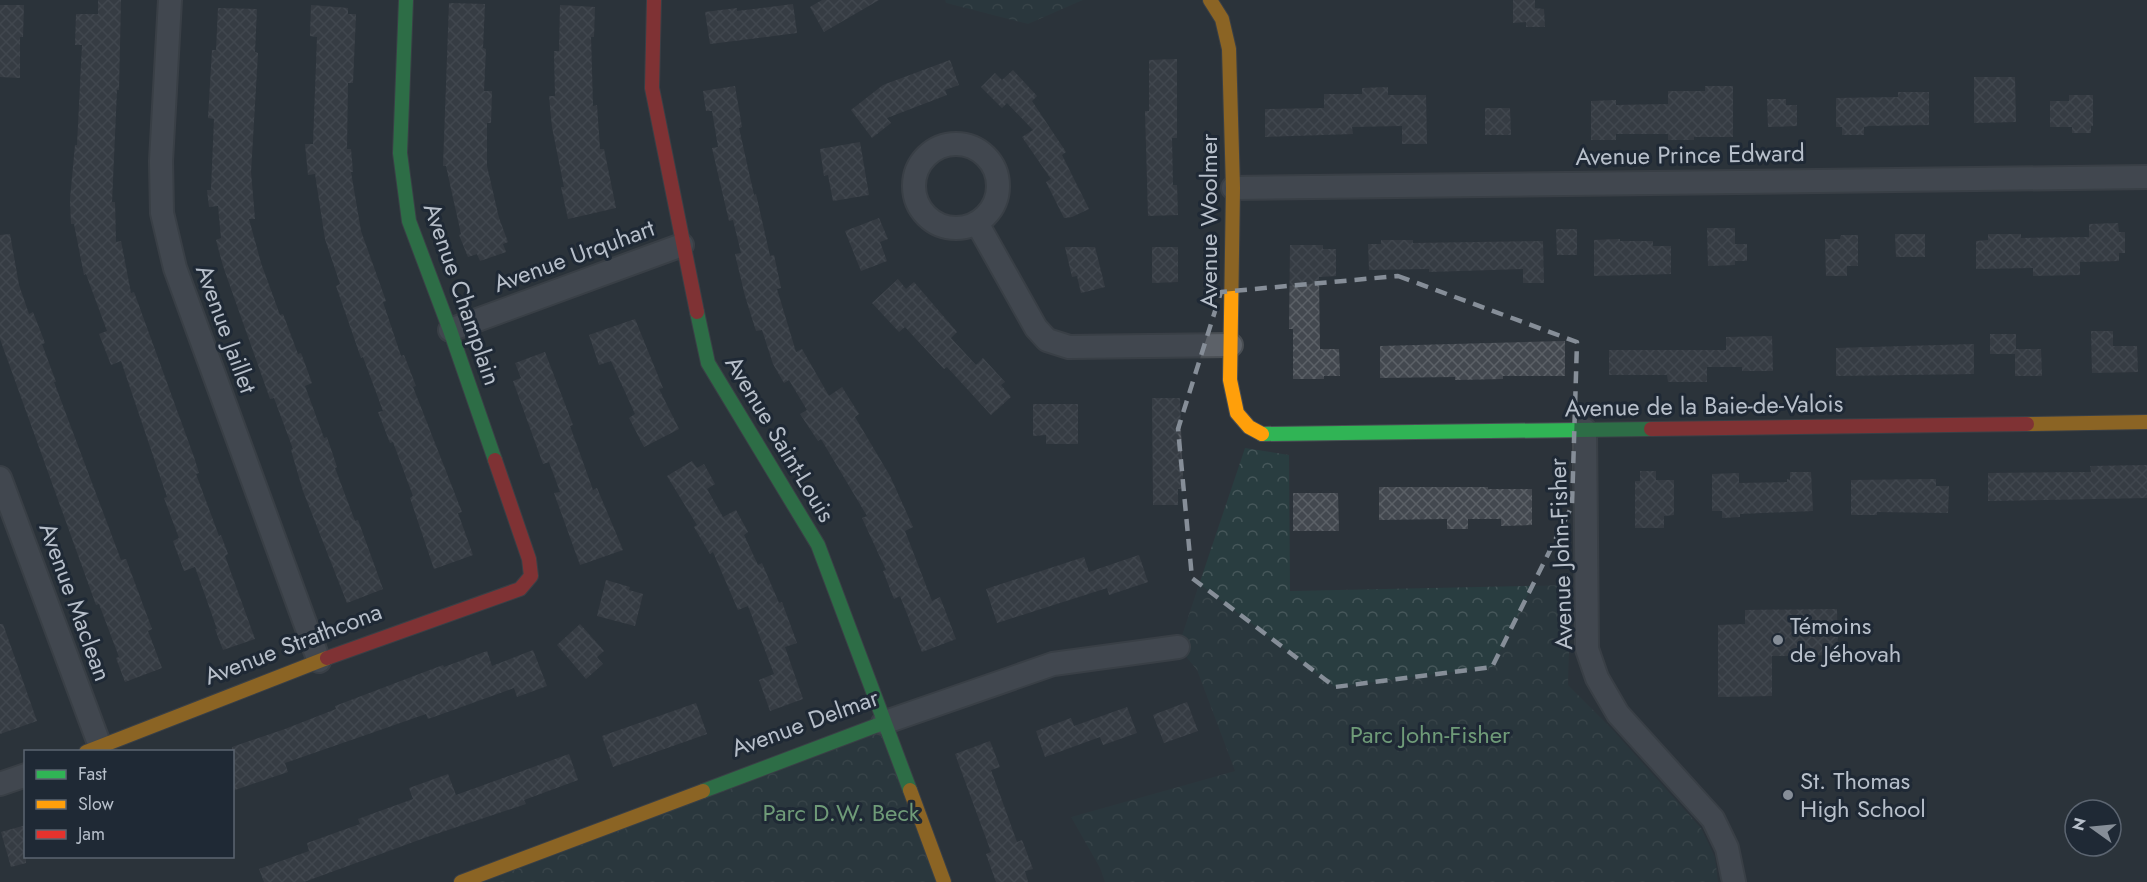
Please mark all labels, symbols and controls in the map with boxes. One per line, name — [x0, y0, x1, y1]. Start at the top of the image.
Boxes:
street label: Avenue Woolmer — [1191, 133, 1226, 308]
street label: Avenue Prince Edward — [1575, 135, 1805, 174]
street label: Avenue Champlain — [415, 198, 510, 390]
street label: Avenue Urquhart — [488, 210, 660, 301]
street label: Avenue Jaillet — [187, 260, 266, 398]
street label: Avenue Saint-Louis — [717, 349, 844, 529]
street label: Avenue de la Baie-de-Valois — [1564, 386, 1844, 425]
street label: Avenue John-Fisher — [1540, 457, 1581, 651]
street label: Avenue Maclean — [31, 518, 120, 686]
street label: Avenue Strathcona — [199, 594, 387, 694]
place label: Témoins de Jéhovah — [1790, 608, 1901, 671]
marker: Témoins de Jéhovah — [1771, 633, 1785, 647]
street label: Avenue Delmar — [726, 679, 884, 765]
park label: Parc John-Fisher — [1350, 717, 1511, 752]
legend — [24, 750, 234, 858]
text: Fast — [78, 761, 107, 787]
place label: St. Thomas High School — [1800, 763, 1926, 826]
marker: St. Thomas High School — [1781, 788, 1795, 802]
text: Slow — [78, 791, 115, 817]
park label: Parc D.W. Beck — [763, 795, 920, 830]
north arrow — [2063, 798, 2123, 858]
text: N — [2066, 815, 2092, 833]
text: Jam — [76, 821, 105, 847]

